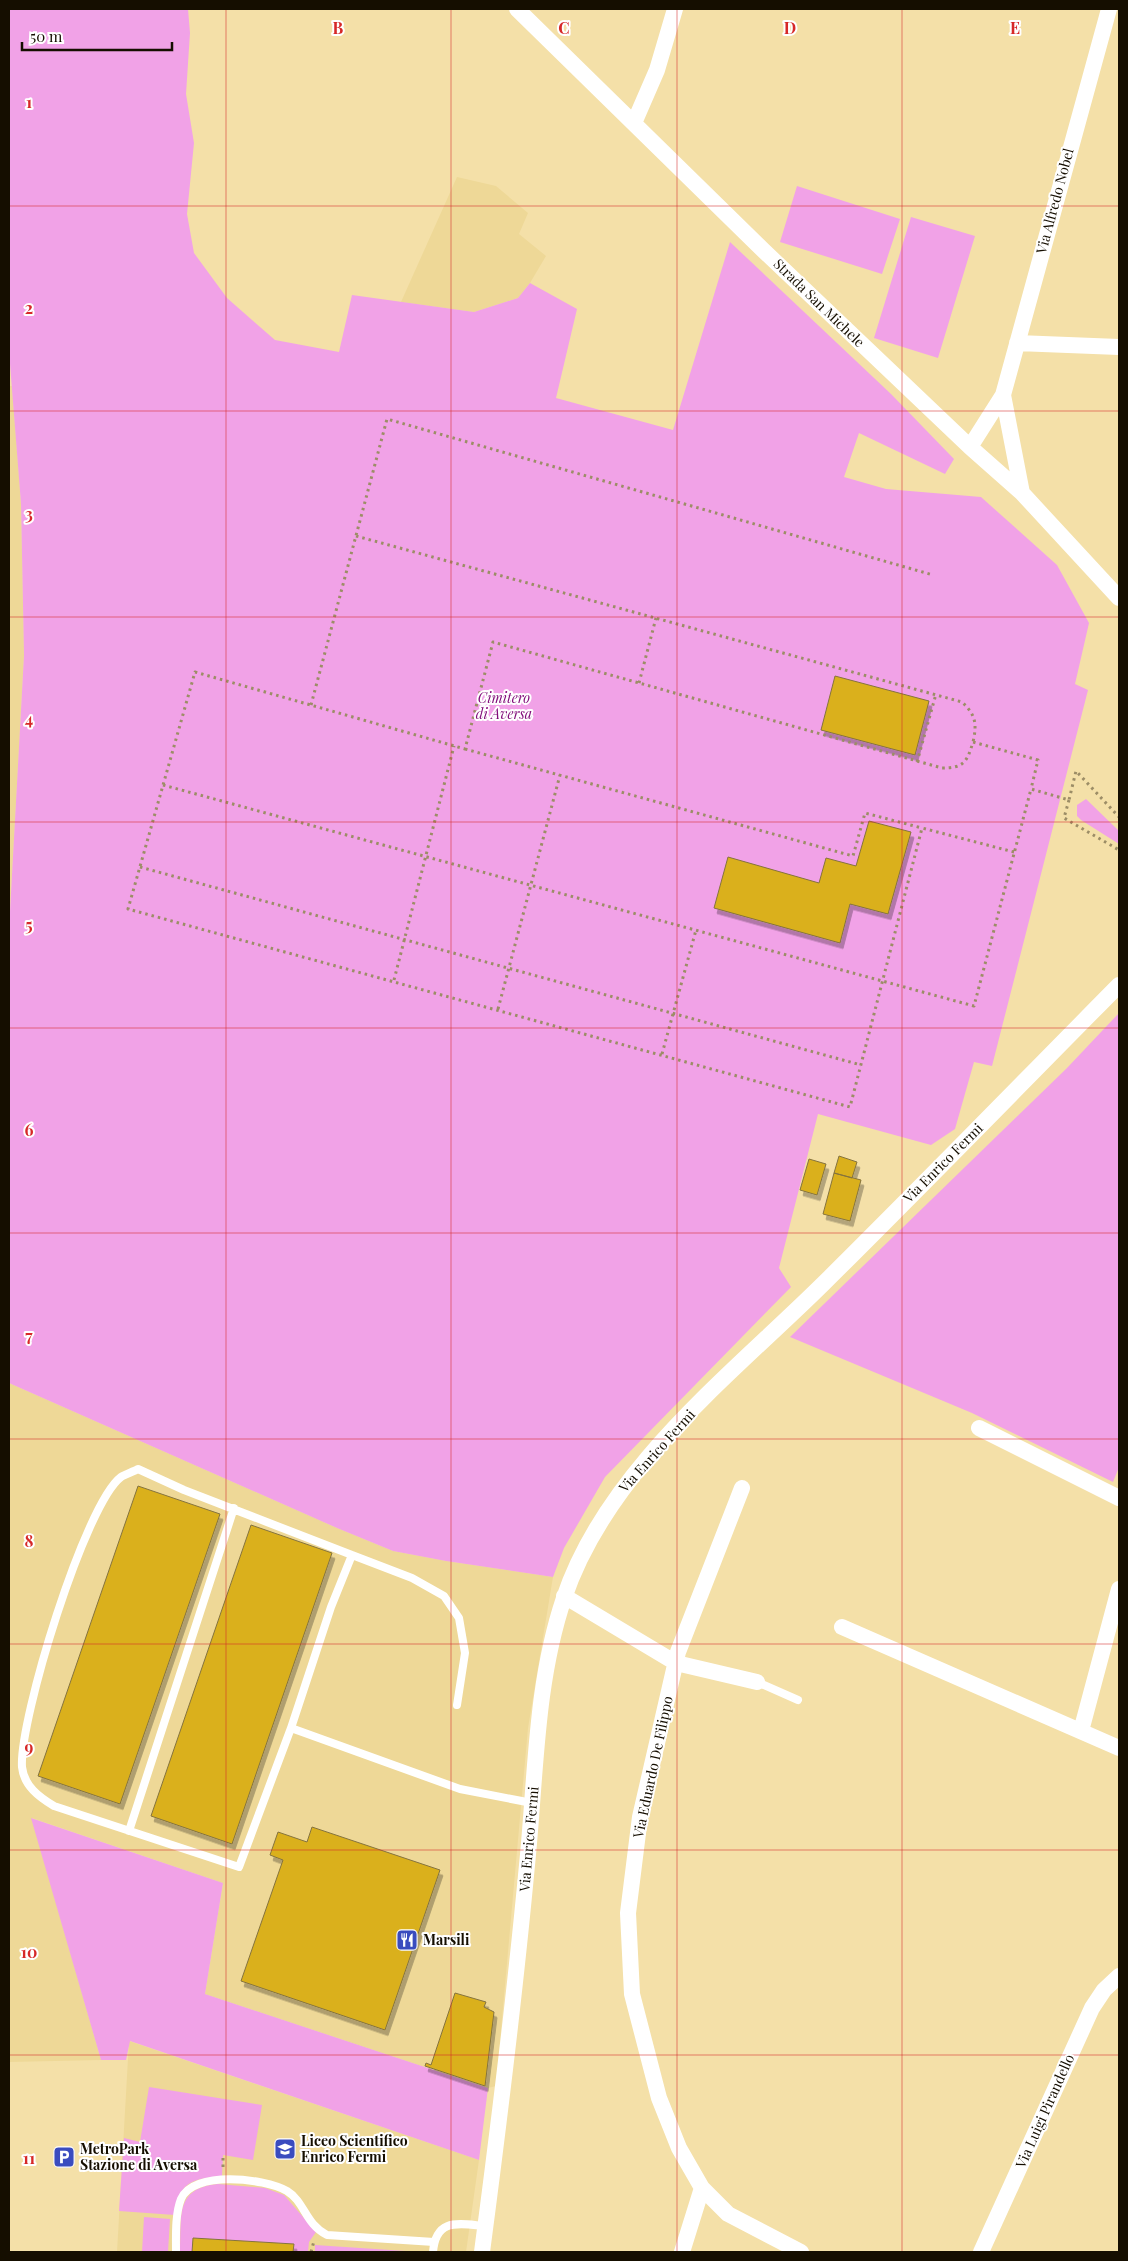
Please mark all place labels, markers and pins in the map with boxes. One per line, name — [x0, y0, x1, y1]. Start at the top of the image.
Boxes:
restaurant icon: Marsili — [395, 1928, 419, 1952]
place label: Marsili — [423, 1930, 470, 1949]
place label: Liceo Scientifico Enrico Fermi — [301, 2131, 408, 2166]
school or university icon: Liceo Scientifico Enrico Fermi — [273, 2137, 297, 2161]
place label: MetroPark Stazione di Aversa — [80, 2139, 198, 2174]
parking icon: MetroPark Stazione di Aversa — [52, 2145, 76, 2169]

